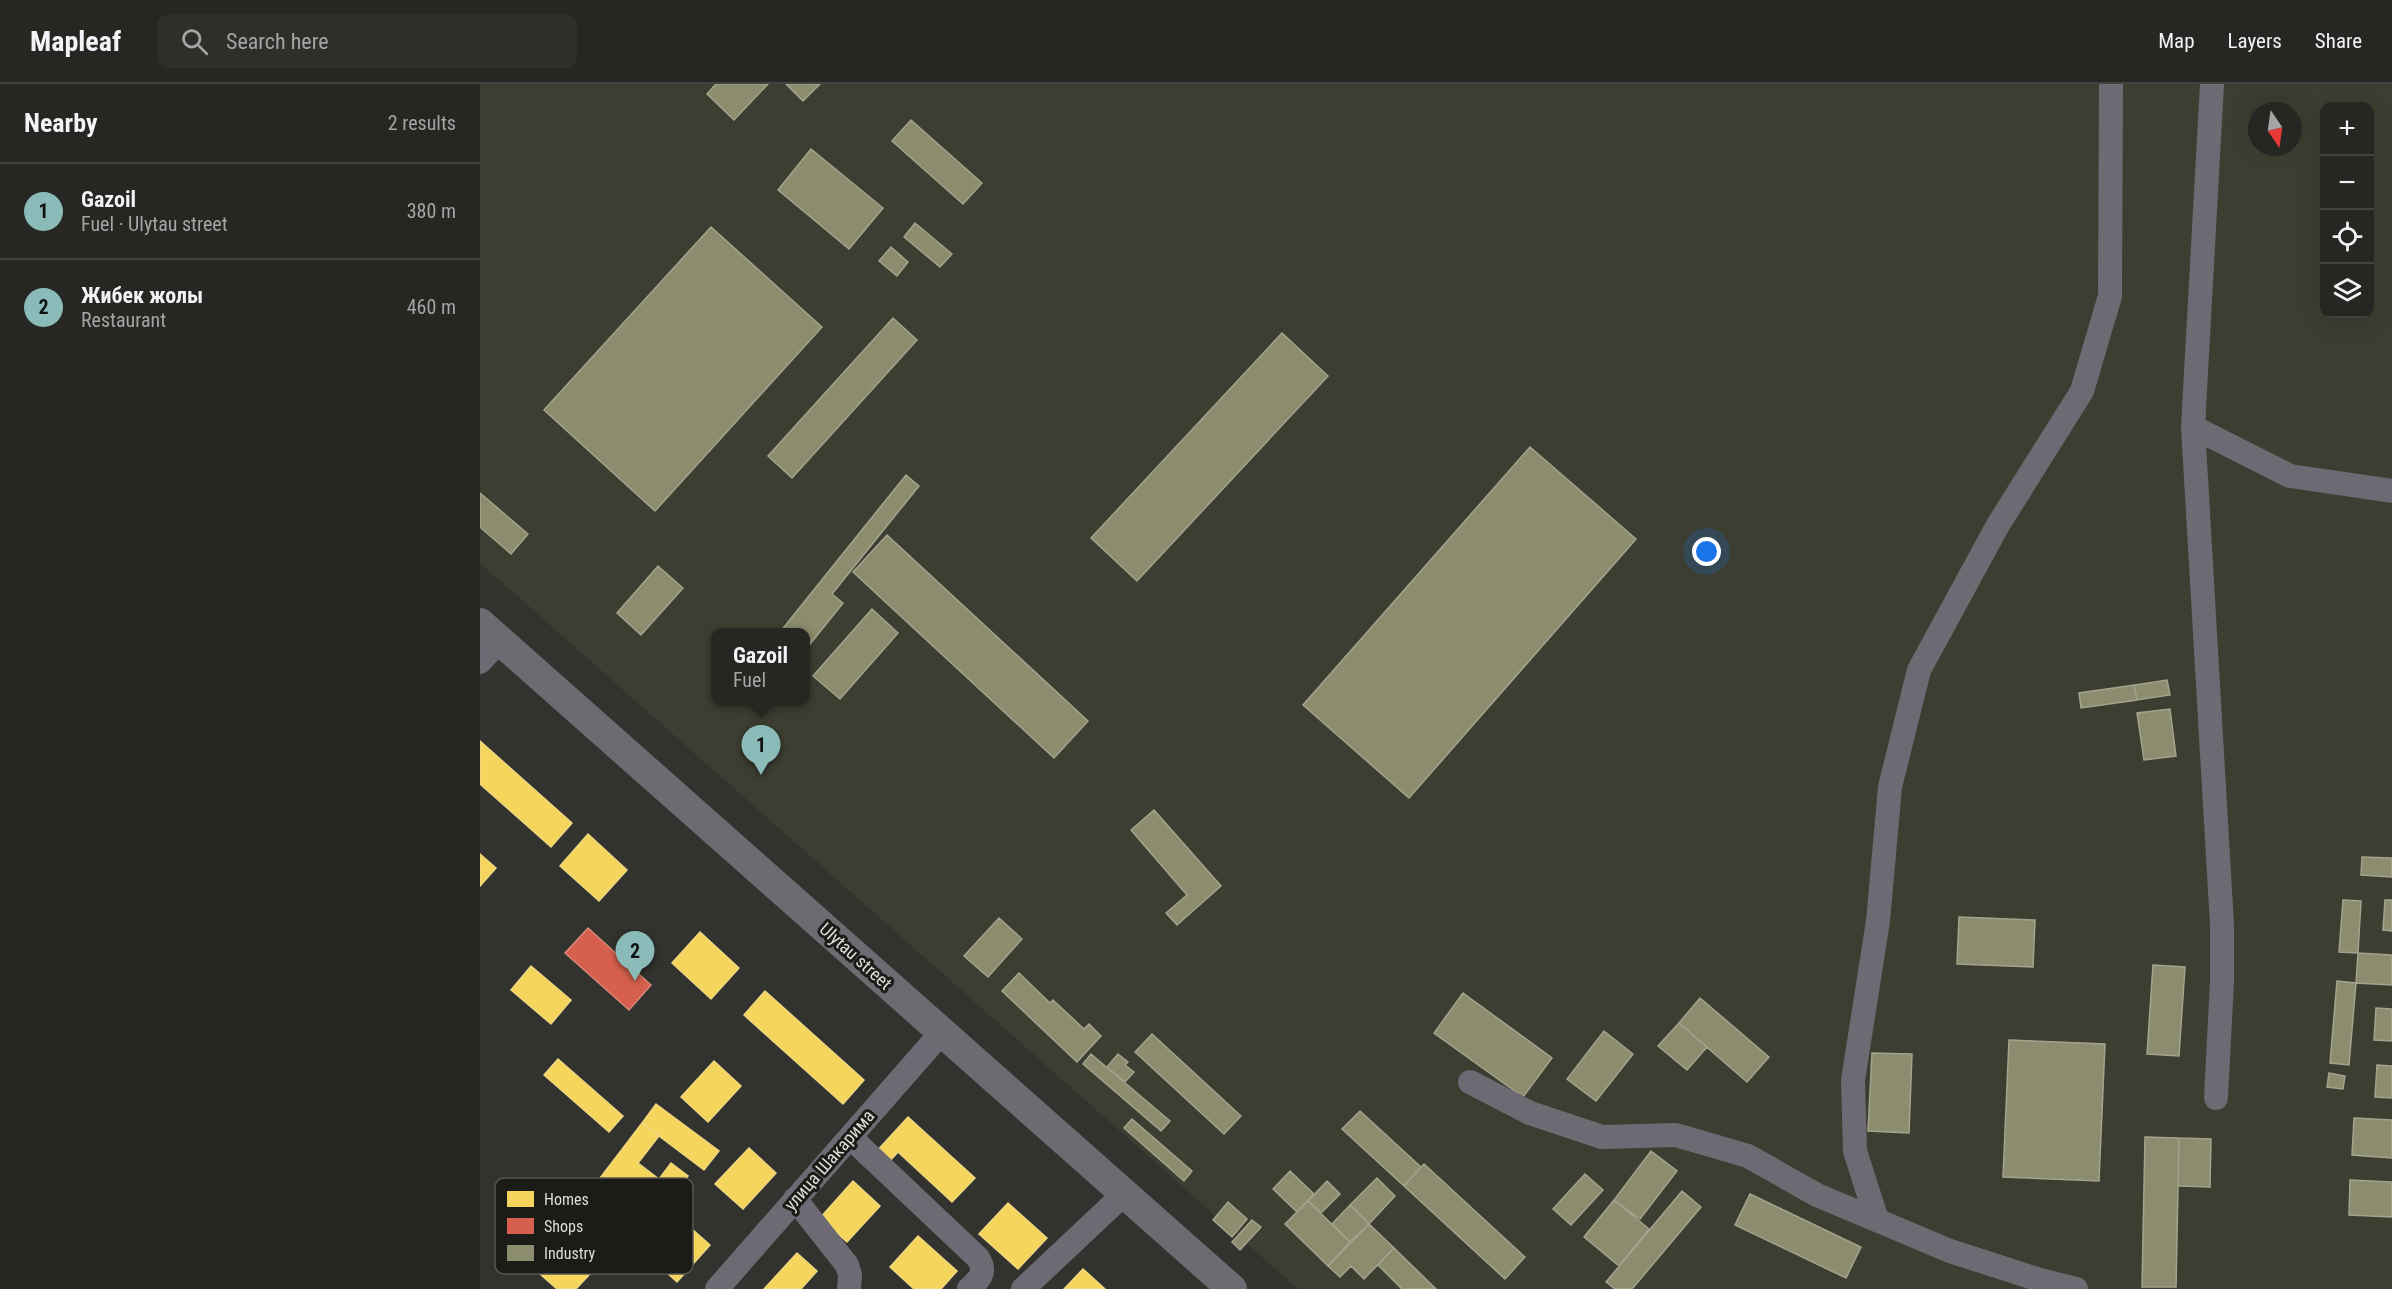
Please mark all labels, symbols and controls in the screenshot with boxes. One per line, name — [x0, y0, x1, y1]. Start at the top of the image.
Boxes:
search box — [157, 14, 577, 68]
text: Mapleaf — [30, 25, 121, 58]
icon: search — [178, 25, 211, 58]
text: Search here — [226, 29, 328, 54]
text: Map — [2158, 29, 2195, 53]
text: Layers — [2228, 29, 2282, 53]
text: Share — [2315, 29, 2362, 53]
north arrow — [2248, 102, 2302, 156]
map controls — [2320, 102, 2374, 318]
button: + — [2320, 102, 2374, 156]
text: Nearby — [24, 108, 98, 138]
text: 2 results — [388, 111, 456, 135]
button: − — [2320, 156, 2374, 210]
text: Gazoil — [81, 187, 136, 212]
text: 1 — [38, 199, 49, 223]
text: 380 m — [407, 199, 456, 223]
button: locate — [2320, 210, 2374, 264]
text: Fuel · Ulytau street — [81, 212, 228, 236]
button: layers — [2320, 264, 2374, 318]
text: Жибек жолы — [81, 283, 203, 308]
text: 2 — [38, 295, 49, 319]
text: 460 m — [407, 295, 456, 319]
text: Restaurant — [81, 308, 166, 332]
your location — [1692, 537, 1721, 566]
popup — [711, 628, 810, 706]
text: Gazoil — [733, 643, 788, 668]
text: Fuel — [733, 668, 766, 692]
pin: 1 — [742, 726, 780, 775]
street label: Ulytau street — [816, 918, 896, 994]
pin: 2 — [616, 932, 654, 981]
street label: улица Шакарима — [780, 1105, 878, 1215]
legend — [495, 1178, 693, 1274]
text: Homes — [544, 1190, 589, 1209]
text: Shops — [544, 1217, 583, 1236]
text: Industry — [544, 1244, 595, 1263]

